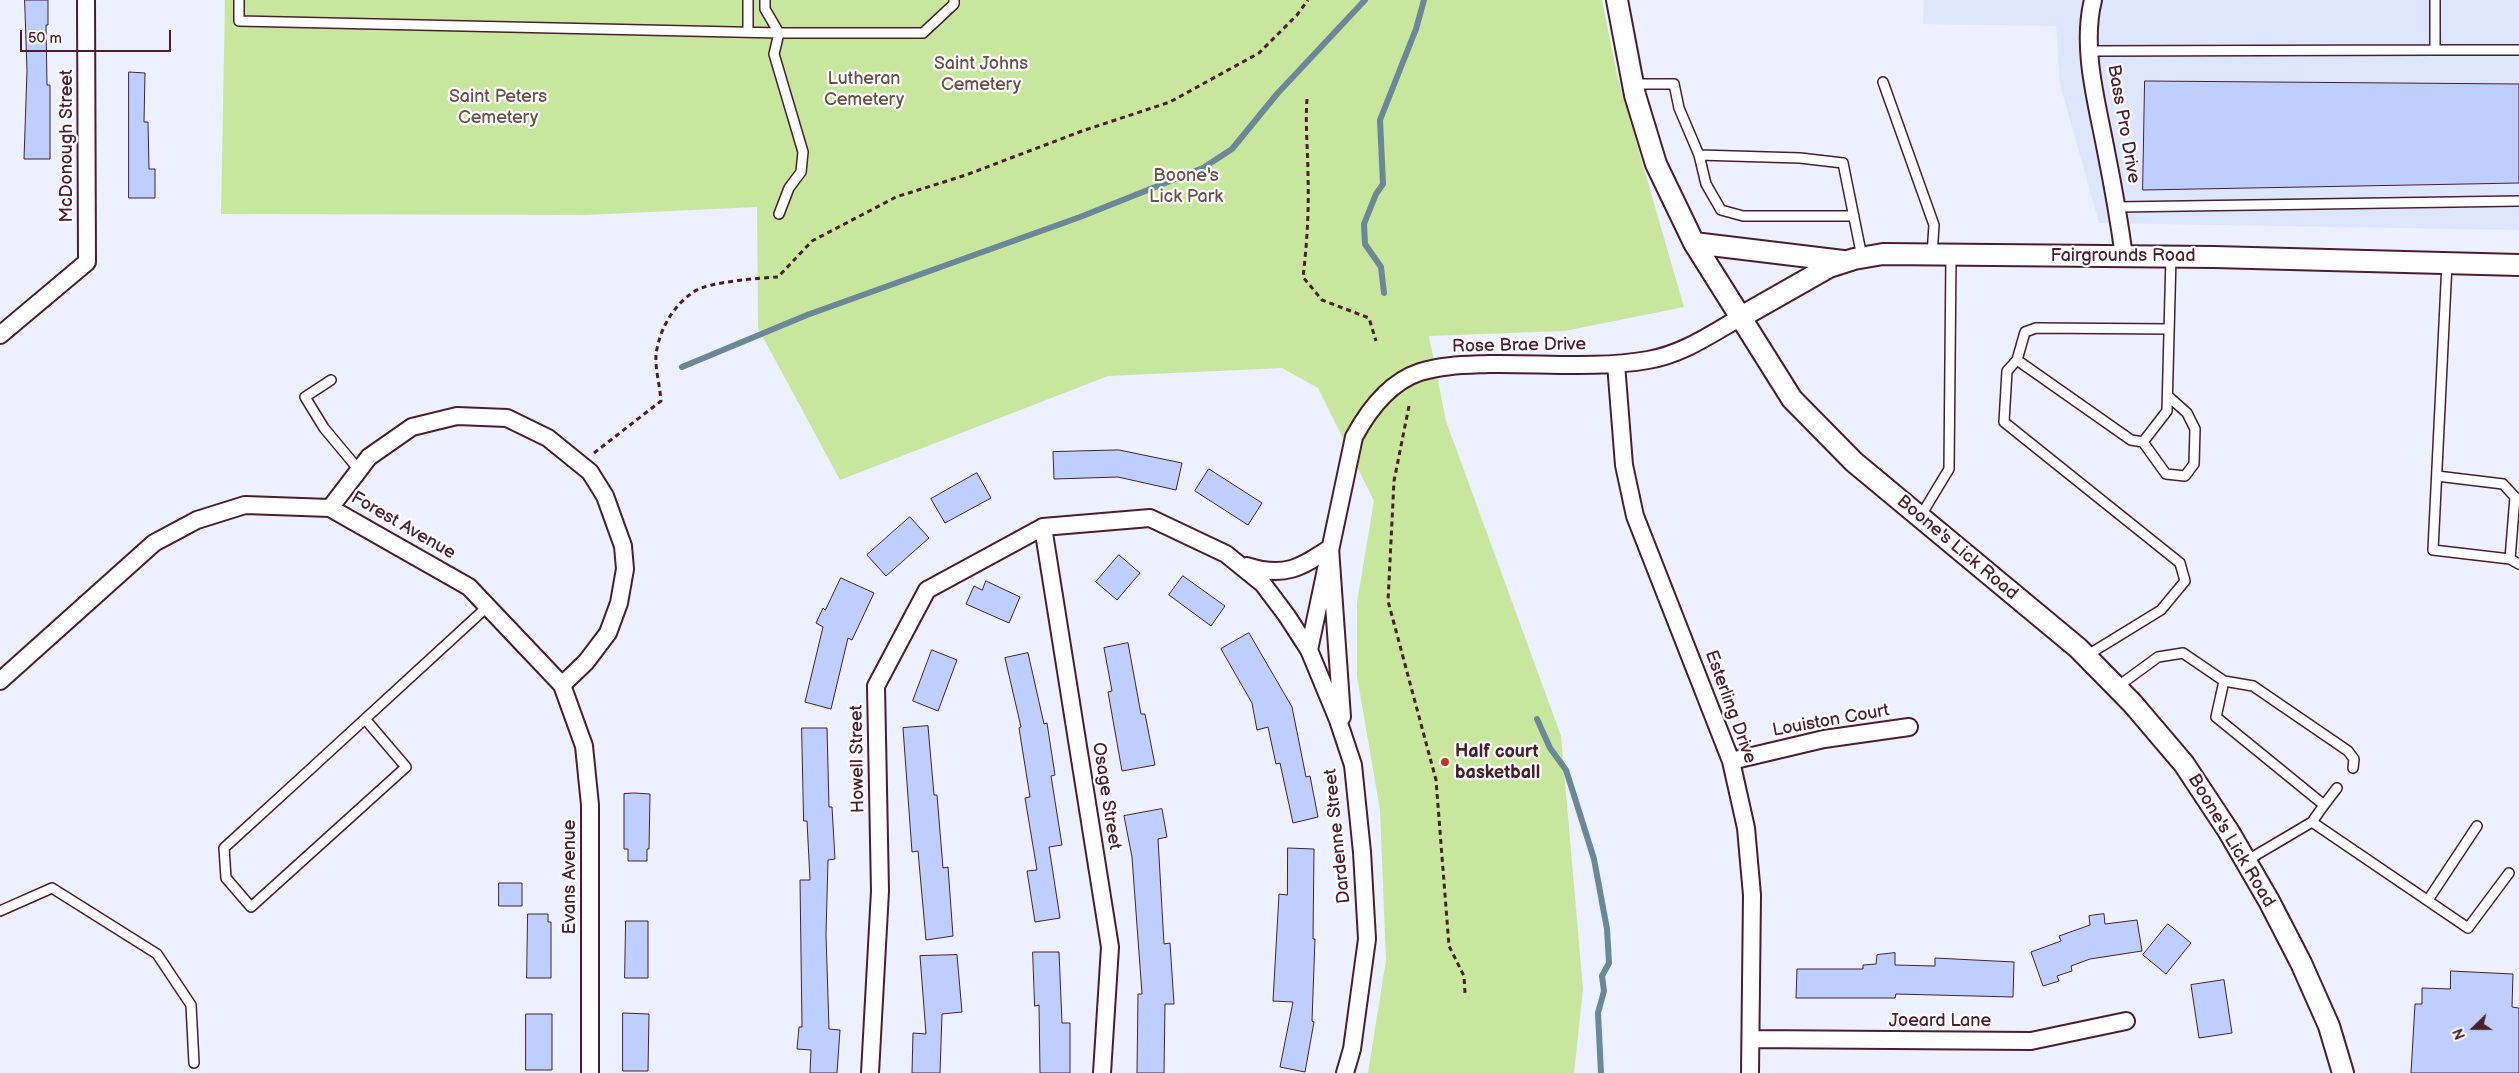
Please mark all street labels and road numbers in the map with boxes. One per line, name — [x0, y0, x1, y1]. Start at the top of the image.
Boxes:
street label: Bass Pro Drive — [2102, 63, 2144, 185]
street label: McDonough Street — [56, 69, 78, 223]
street label: Fairgrounds Road — [2050, 245, 2196, 267]
street label: Rose Brae Drive — [1452, 334, 1586, 358]
street label: Forest Avenue — [347, 487, 459, 565]
street label: Boone's Lick Road — [1892, 491, 2022, 605]
street label: Esterling Drive — [1700, 647, 1760, 767]
street label: Louiston Court — [1771, 700, 1891, 742]
street label: Howell Street — [846, 705, 870, 813]
street label: Osage Street — [1087, 741, 1125, 851]
street label: Dardenne Street — [1320, 768, 1356, 904]
street label: Boone's Lick Road — [2183, 770, 2279, 912]
street label: Evans Avenue — [559, 820, 581, 934]
street label: Joeard Lane — [1889, 1010, 1991, 1032]

